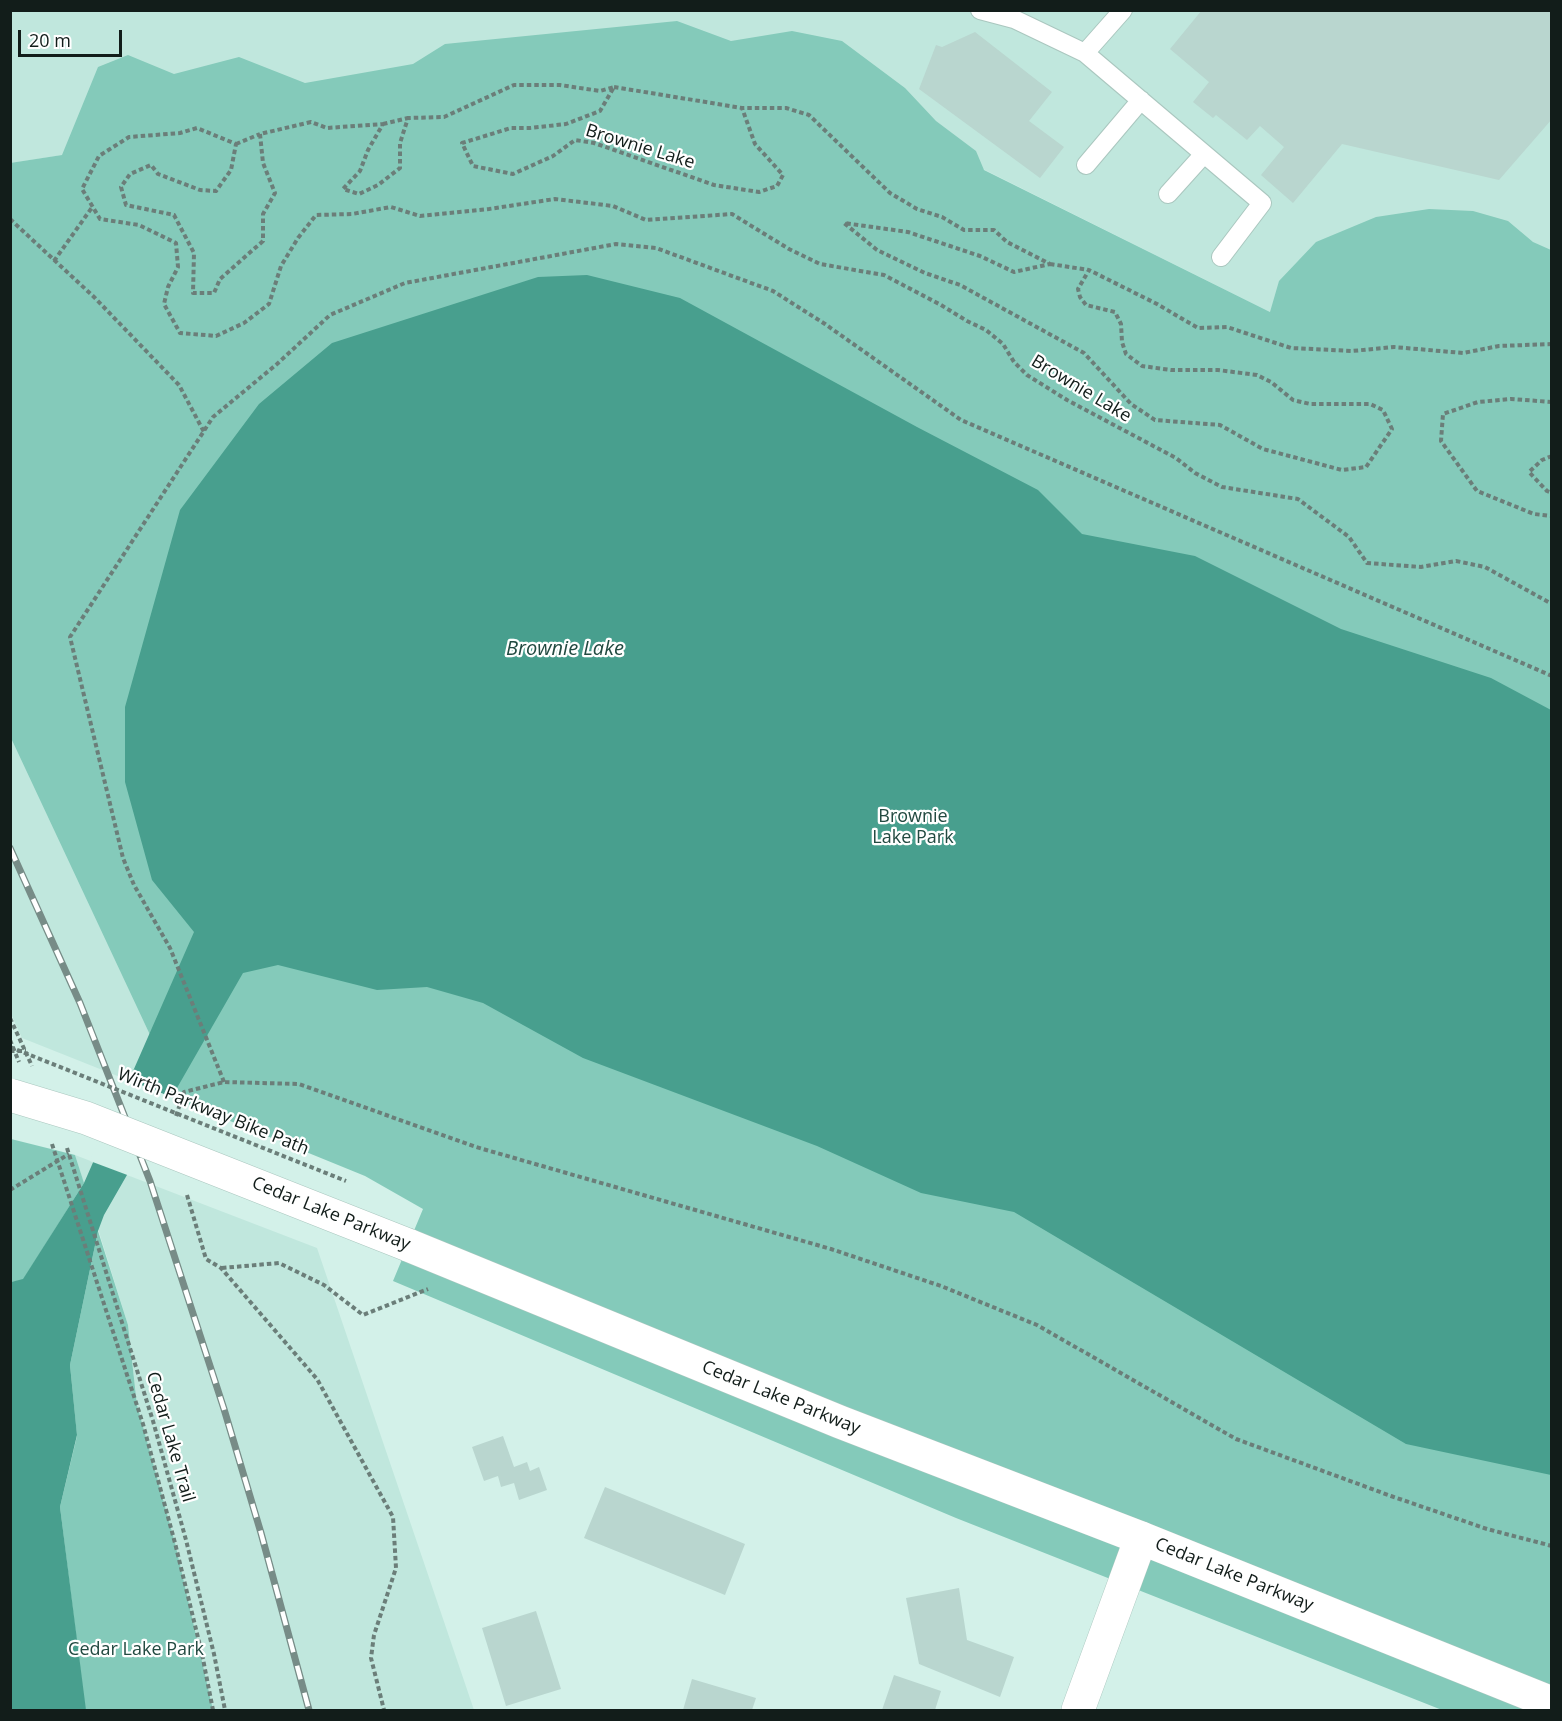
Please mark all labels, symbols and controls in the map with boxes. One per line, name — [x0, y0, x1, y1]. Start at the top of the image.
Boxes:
scale bar — [21, 18, 124, 56]
text: 20 m — [29, 28, 71, 52]
street label: Brownie Lake — [583, 120, 697, 174]
street label: Brownie Lake — [1027, 351, 1135, 427]
water label: Brownie Lake — [506, 637, 624, 661]
park label: Brownie Lake Park — [872, 806, 954, 848]
street label: Wirth Parkway Bike Path — [114, 1064, 312, 1160]
street label: Cedar Lake Parkway — [249, 1172, 413, 1256]
street label: Cedar Lake Parkway — [699, 1356, 863, 1440]
street label: Cedar Lake Trail — [141, 1369, 199, 1505]
street label: Cedar Lake Parkway — [1152, 1533, 1316, 1617]
park label: Cedar Lake Park — [68, 1639, 204, 1661]

